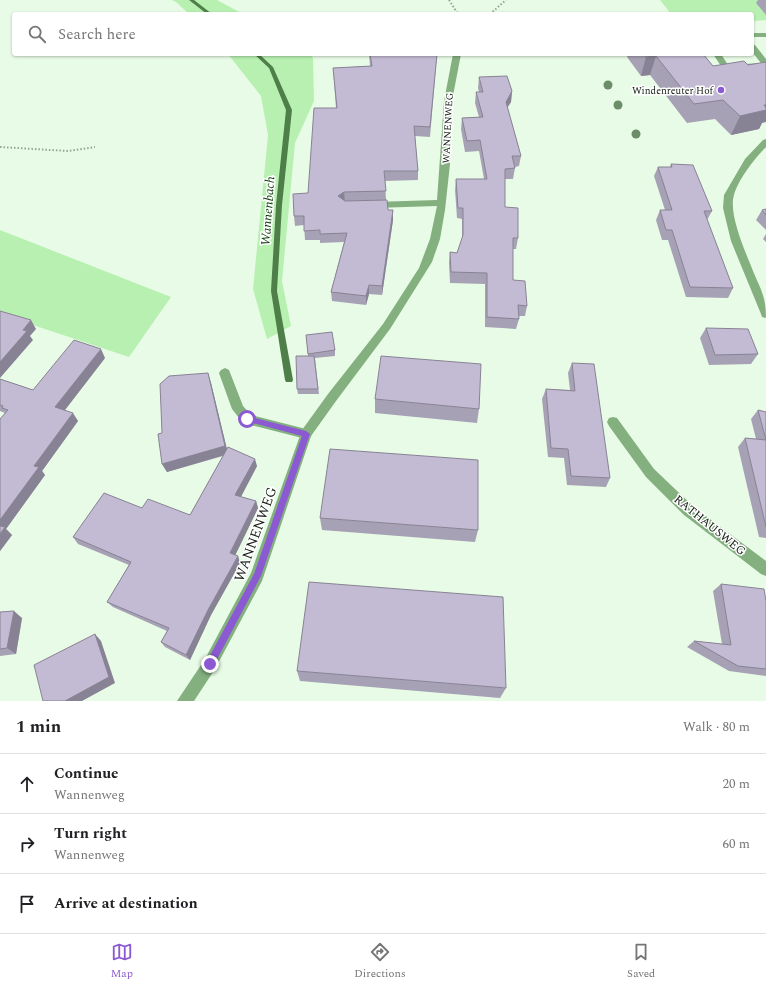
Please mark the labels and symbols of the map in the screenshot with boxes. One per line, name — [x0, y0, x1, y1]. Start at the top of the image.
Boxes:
place label: Windenreuter Hof — [632, 83, 715, 99]
marker: Windenreuter Hof — [716, 85, 726, 95]
street label: WANNENWEG — [438, 92, 458, 164]
water label: Wannenbach — [256, 175, 280, 246]
route start — [238, 410, 256, 428]
street label: WANNENWEG — [229, 484, 282, 585]
street label: RATHAUSWEG — [670, 490, 750, 560]
route end — [201, 655, 219, 673]

